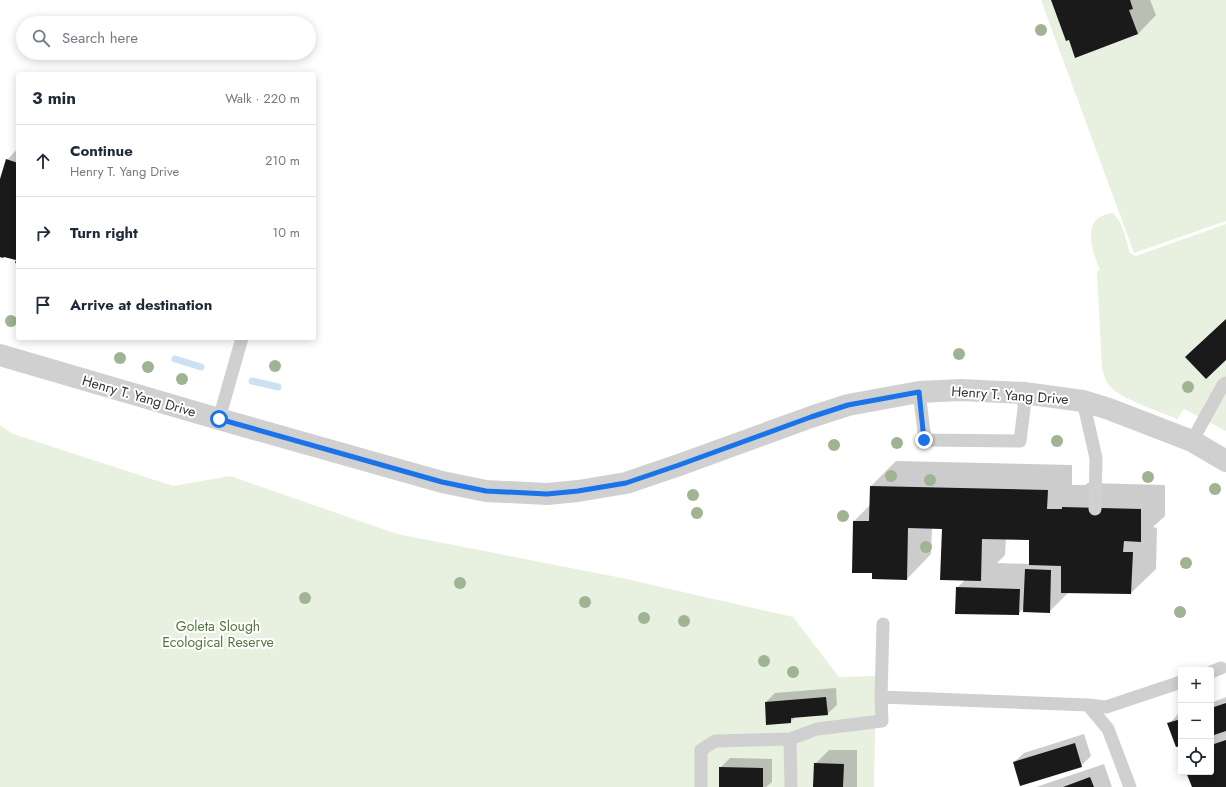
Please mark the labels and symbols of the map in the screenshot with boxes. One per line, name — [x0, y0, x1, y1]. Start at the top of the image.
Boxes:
street label: Henry T. Yang Drive — [80, 370, 198, 422]
street label: Henry T. Yang Drive — [951, 381, 1069, 409]
route start — [210, 410, 228, 428]
route end — [915, 431, 933, 449]
park label: Goleta Slough Ecological Reserve — [162, 616, 274, 652]

